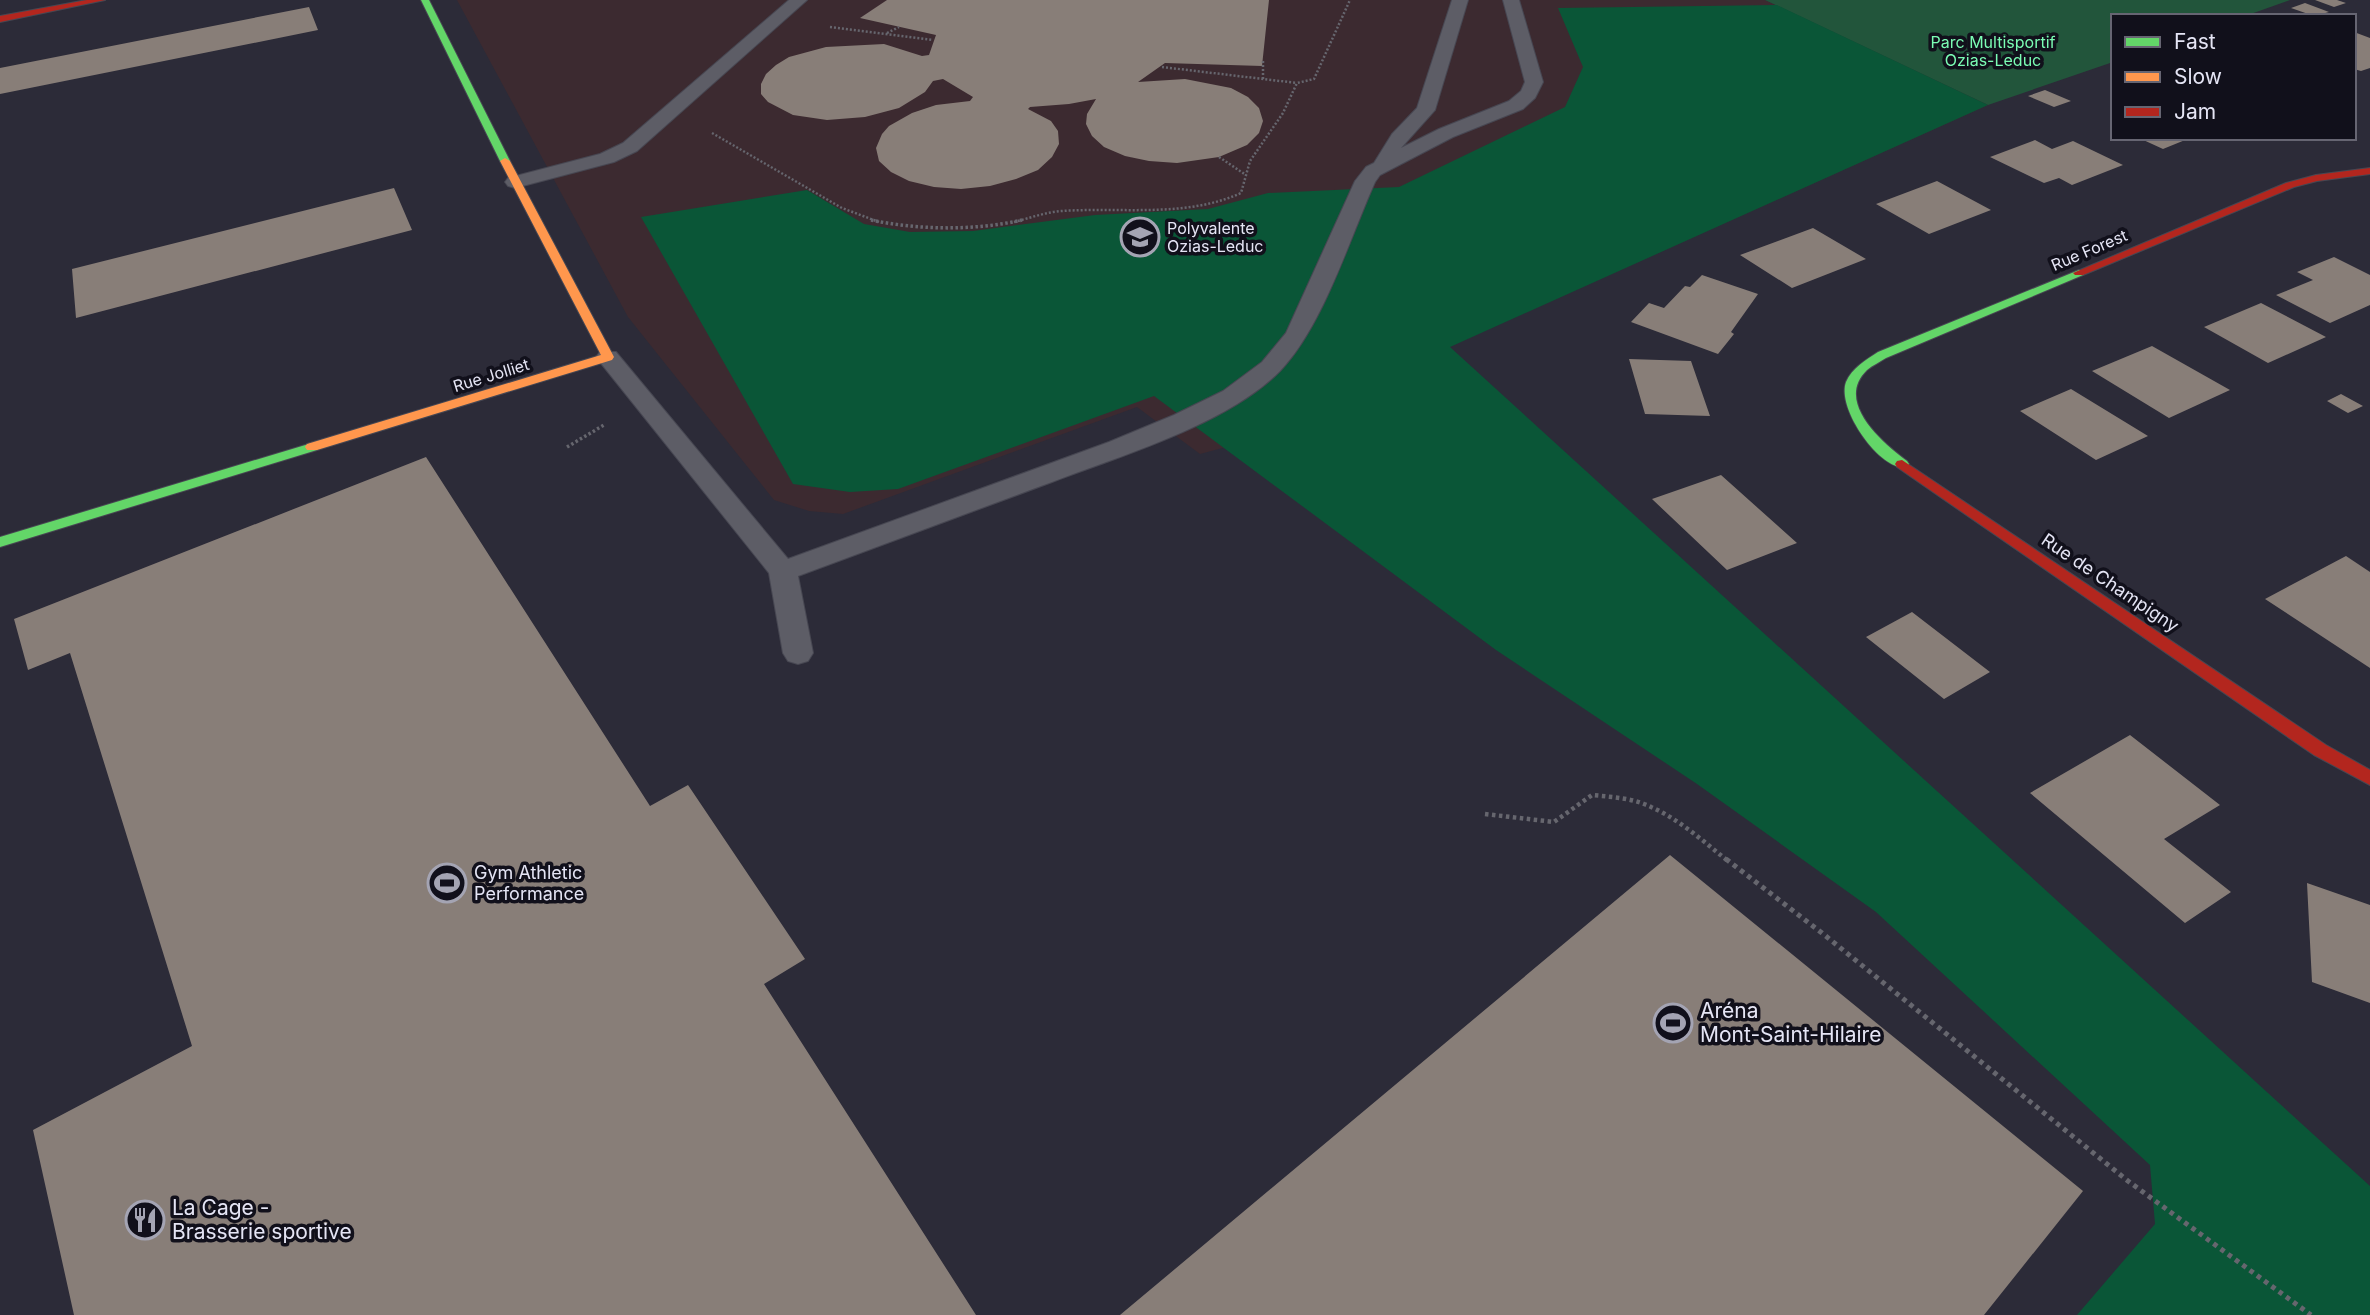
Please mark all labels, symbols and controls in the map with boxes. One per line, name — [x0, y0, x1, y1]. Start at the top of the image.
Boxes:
legend — [2111, 14, 2356, 140]
text: Fast — [2174, 29, 2216, 54]
park label: Parc Multisportif Ozias-Leduc — [1931, 32, 2056, 70]
text: Slow — [2174, 64, 2222, 89]
text: Jam — [2174, 99, 2216, 124]
school or university icon: Polyvalente Ozias-Leduc — [1119, 216, 1161, 258]
place label: Polyvalente Ozias-Leduc — [1167, 218, 1264, 256]
street label: Rue Forest — [2048, 225, 2130, 275]
street label: Rue Jolliet — [451, 354, 531, 396]
street label: Rue de Champigny — [2038, 529, 2183, 636]
sports icon: Gym Athletic Performance — [426, 862, 468, 904]
place label: Gym Athletic Performance — [474, 862, 584, 904]
place label: Aréna Mont-Saint-Hilaire — [1700, 998, 1881, 1047]
sports icon: Aréna Mont-Saint-Hilaire — [1652, 1002, 1694, 1044]
place label: La Cage - Brasserie sportive — [172, 1195, 352, 1244]
restaurant icon: La Cage - Brasserie sportive — [124, 1199, 166, 1241]

